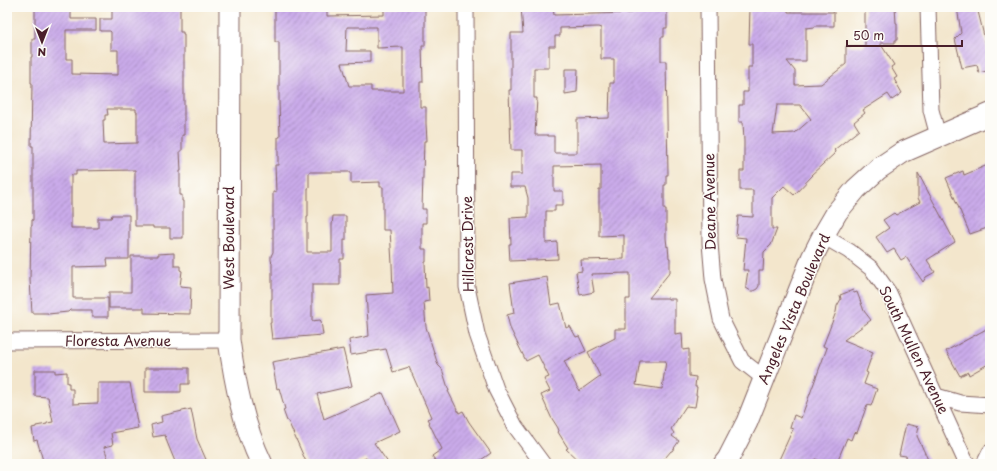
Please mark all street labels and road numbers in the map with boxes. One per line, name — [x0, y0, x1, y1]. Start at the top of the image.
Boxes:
street label: Deane Avenue — [698, 153, 721, 251]
street label: West Boulevard — [218, 186, 239, 290]
street label: Hillcrest Drive — [456, 196, 479, 292]
street label: Angeles Vista Boulevard — [752, 230, 835, 387]
street label: South Mullen Avenue — [874, 282, 955, 418]
street label: Floresta Avenue — [65, 330, 172, 351]

